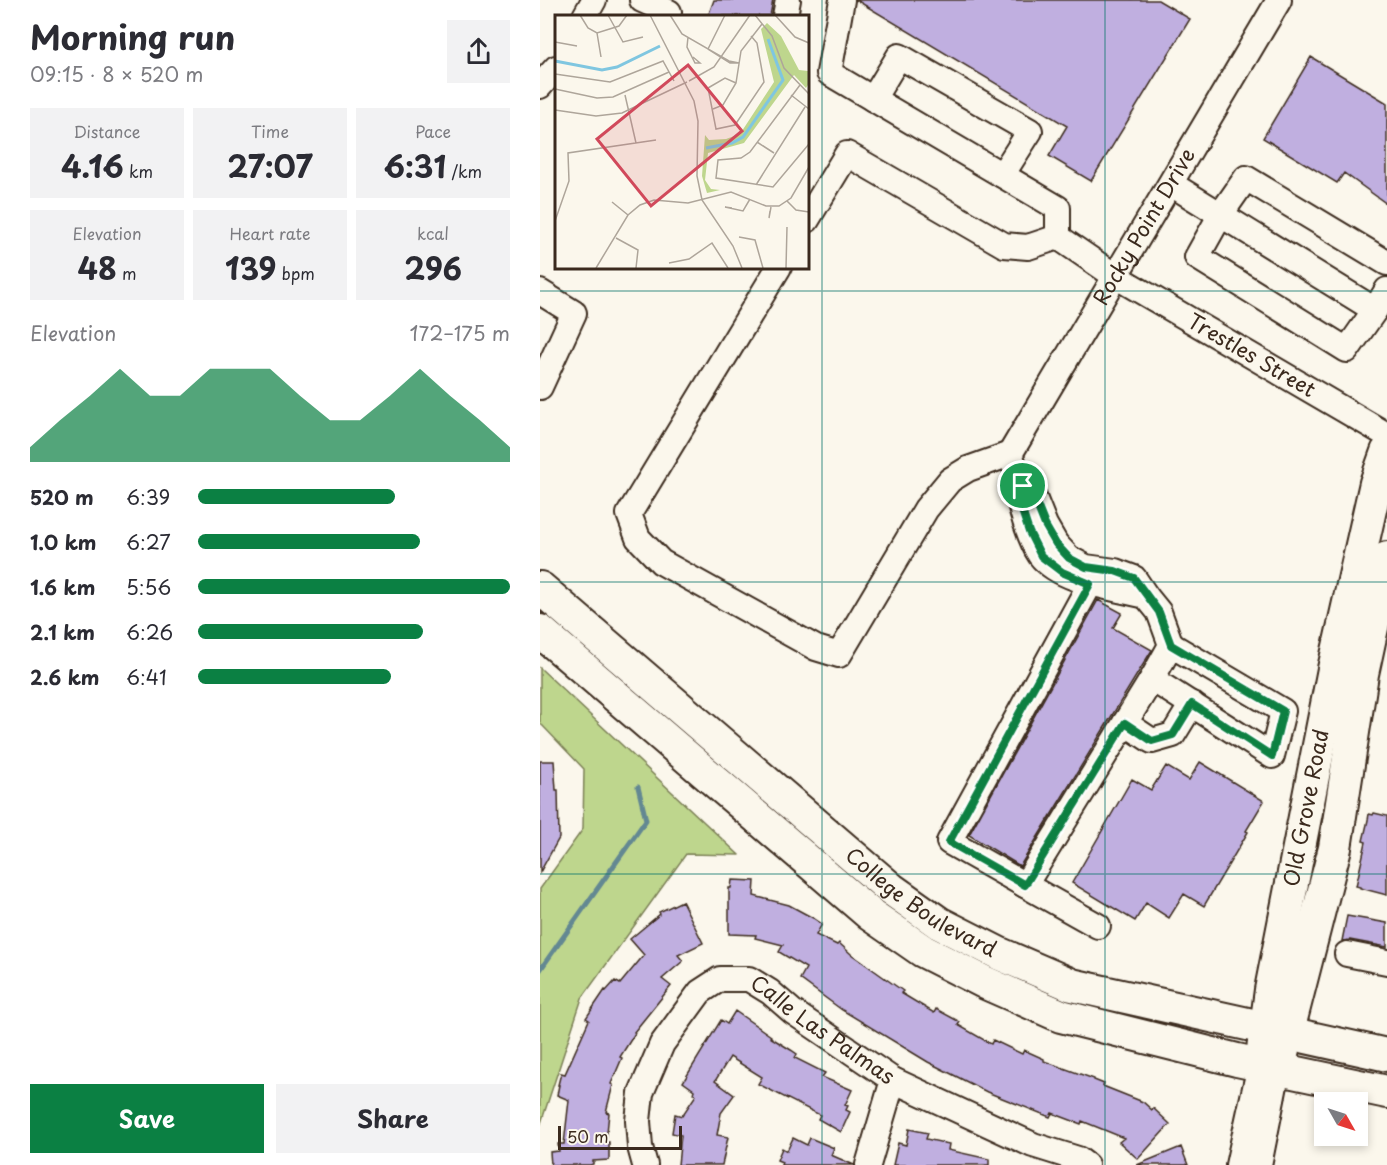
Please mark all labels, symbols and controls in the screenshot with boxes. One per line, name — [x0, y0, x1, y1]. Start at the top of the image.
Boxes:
text: Morning run — [30, 11, 235, 61]
inset map — [555, 15, 808, 268]
button: share — [447, 20, 510, 83]
text: 09:15 · 8 × 520 m — [30, 59, 204, 89]
text: Distance — [73, 119, 141, 143]
text: Time — [251, 119, 289, 143]
text: Pace — [415, 119, 451, 143]
street label: Rocky Point Drive — [1084, 141, 1202, 310]
text: 4.16 — [61, 143, 124, 188]
text: 27:07 — [227, 143, 313, 188]
text: 6:31 — [384, 143, 446, 188]
text: km — [124, 159, 153, 183]
text: /km — [446, 159, 482, 183]
text: Elevation — [72, 221, 142, 245]
text: Heart rate — [230, 221, 310, 245]
text: kcal — [417, 221, 449, 245]
text: 48 — [77, 245, 117, 290]
text: 139 — [225, 245, 277, 290]
text: 296 — [404, 245, 462, 290]
text: m — [117, 261, 137, 285]
text: bpm — [277, 261, 315, 285]
street label: Trestles Street — [1182, 304, 1323, 404]
text: Elevation — [30, 318, 116, 348]
text: 172–175 m — [410, 318, 510, 348]
pin — [997, 460, 1048, 511]
icon: arrive — [1006, 469, 1039, 502]
text: 520 m — [30, 482, 94, 512]
text: 6:39 — [126, 482, 170, 512]
text: 1.0 km — [30, 527, 97, 557]
text: 6:27 — [126, 527, 171, 557]
text: 1.6 km — [30, 572, 95, 602]
text: 5:56 — [126, 572, 171, 602]
text: 2.1 km — [30, 617, 95, 647]
text: 6:26 — [126, 617, 173, 647]
text: 2.6 km — [30, 662, 99, 692]
text: 6:41 — [126, 662, 167, 692]
street label: Old Grove Road — [1274, 726, 1336, 889]
street label: College Boulevard — [839, 839, 1003, 964]
street label: Calle Las Palmas — [745, 966, 902, 1091]
button: Save — [30, 1084, 264, 1153]
button: Share — [276, 1084, 510, 1153]
north arrow — [1314, 1092, 1368, 1146]
map controls — [1314, 1092, 1368, 1146]
scale bar — [558, 1123, 682, 1150]
text: 50 m — [567, 1124, 608, 1148]

